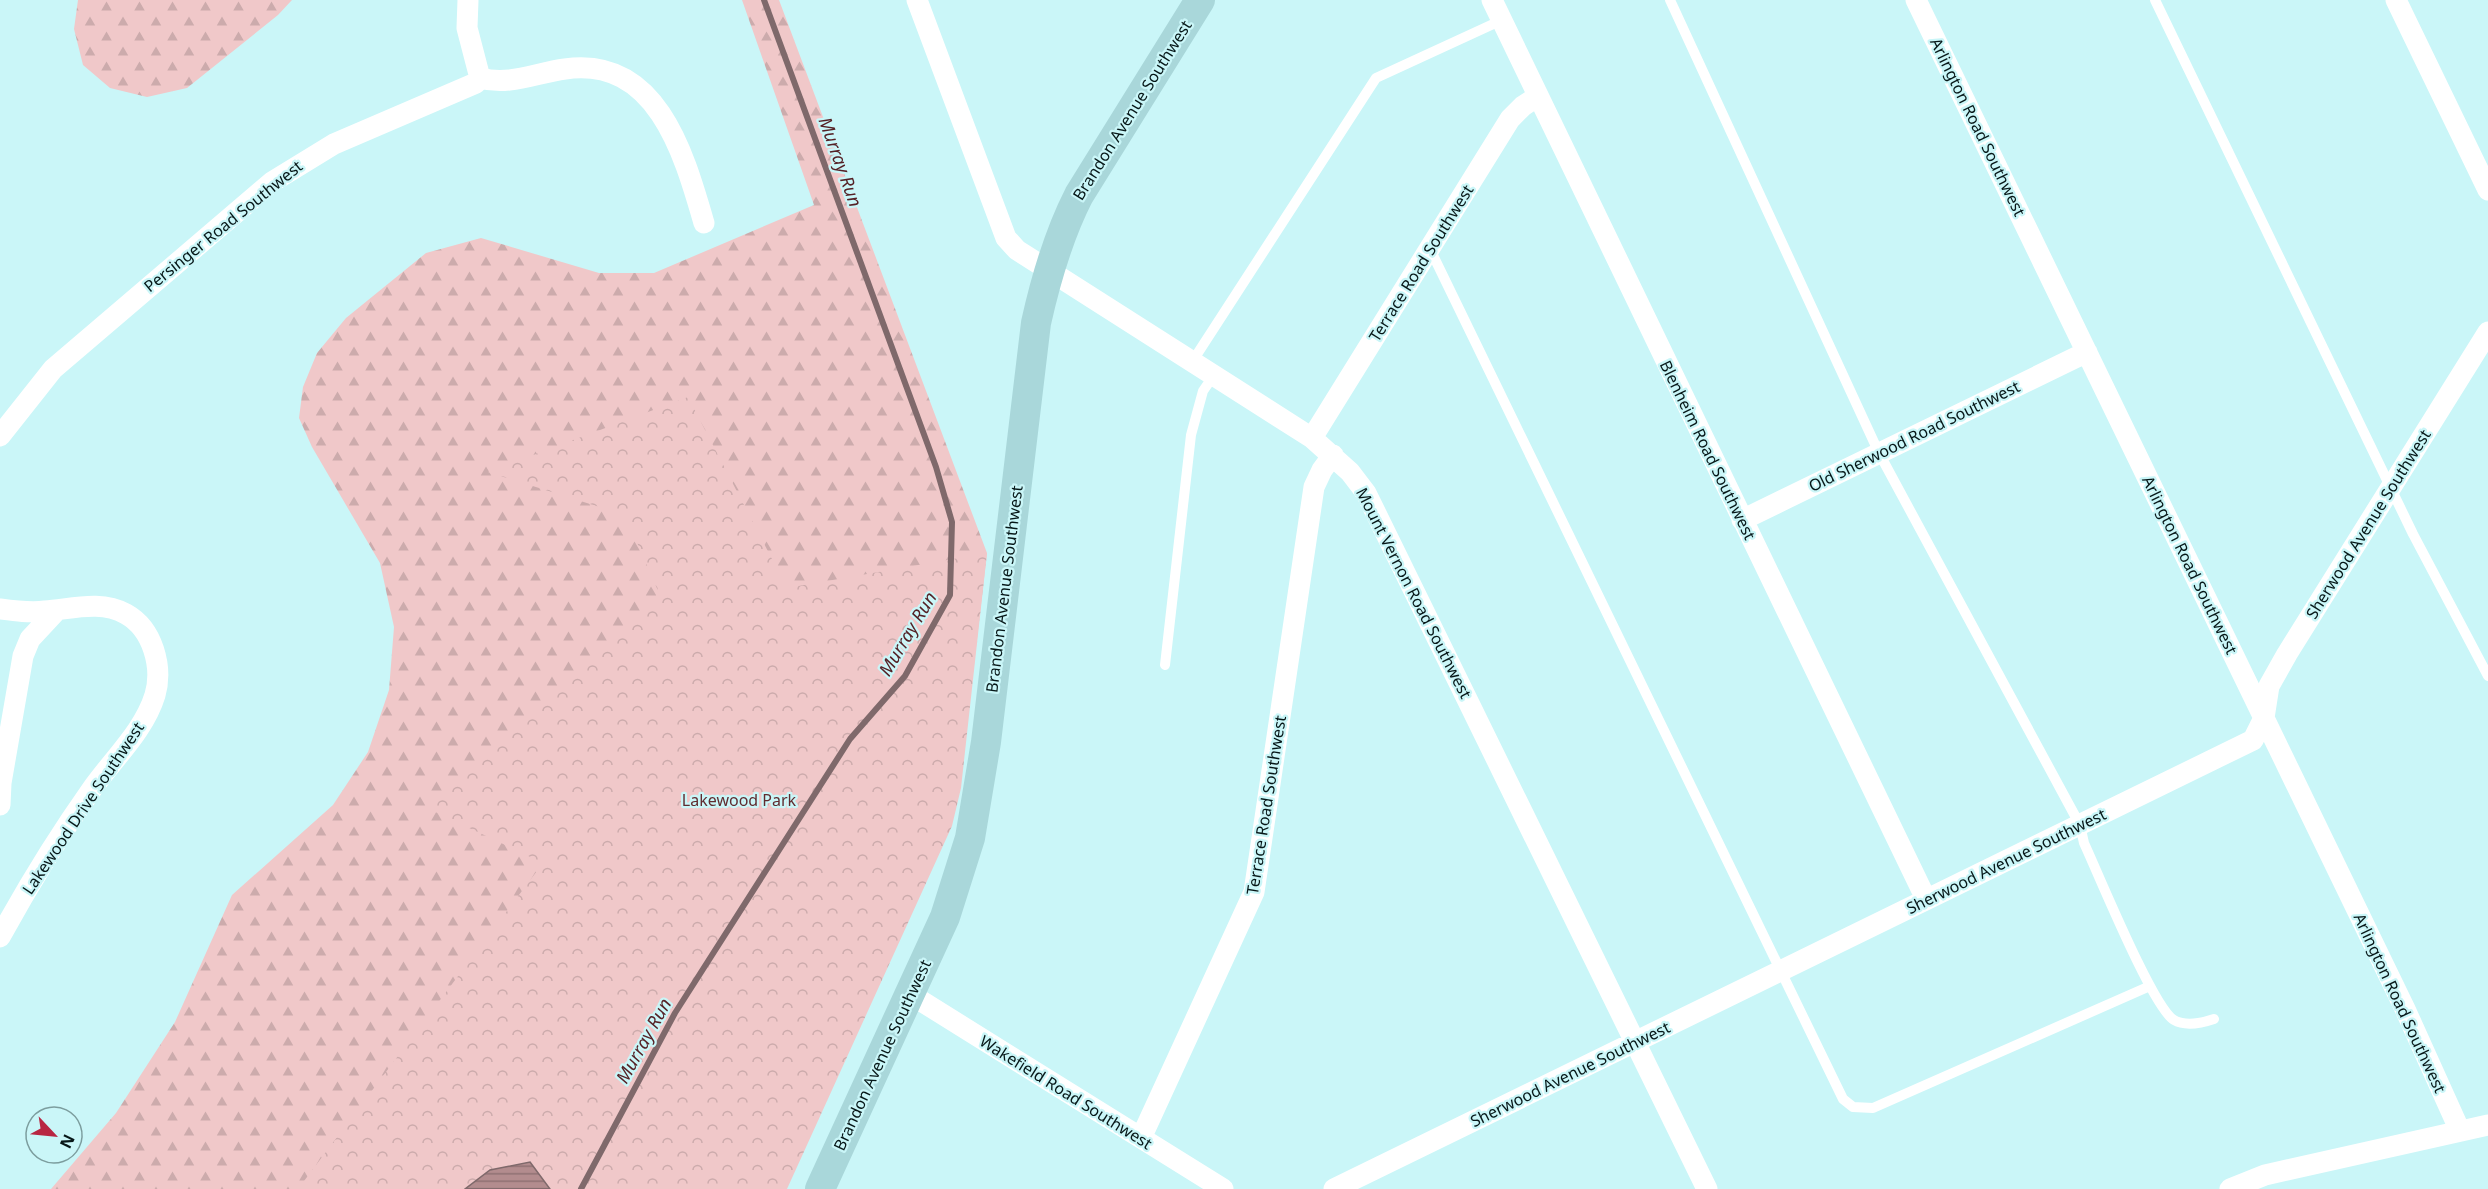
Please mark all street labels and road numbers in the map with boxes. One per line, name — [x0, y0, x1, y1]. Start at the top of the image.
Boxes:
street label: Brandon Avenue Southwest — [1067, 16, 1197, 204]
street label: Arlington Road Southwest — [1925, 34, 2031, 220]
street label: Persinger Road Southwest — [139, 155, 307, 297]
street label: Terrace Road Southwest — [1364, 180, 1478, 346]
street label: Blenheim Road Southwest — [1655, 357, 1761, 544]
street label: Old Sherwood Road Southwest — [1805, 375, 2024, 497]
street label: Sherwood Avenue Southwest — [2300, 425, 2436, 623]
street label: Arlington Road Southwest — [2137, 472, 2243, 658]
street label: Brandon Avenue Southwest — [980, 484, 1028, 694]
street label: Mount Vernon Road Southwest — [1351, 484, 1477, 702]
street label: Terrace Road Southwest — [1241, 714, 1291, 896]
street label: Lakewood Drive Southwest — [17, 717, 149, 898]
street label: Sherwood Avenue Southwest — [1902, 803, 2110, 919]
street label: Arlington Road Southwest — [2349, 910, 2451, 1097]
street label: Brandon Avenue Southwest — [828, 956, 936, 1154]
street label: Sherwood Avenue Southwest — [1466, 1016, 1674, 1132]
street label: Wakefield Road Southwest — [976, 1030, 1157, 1154]

